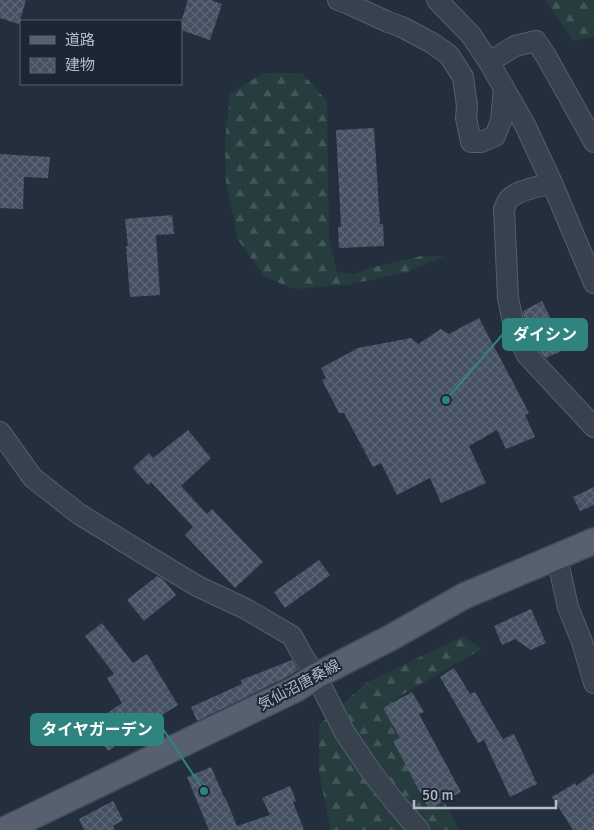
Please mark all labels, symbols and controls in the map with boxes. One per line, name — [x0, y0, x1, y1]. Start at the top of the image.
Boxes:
legend — [20, 20, 182, 85]
text: 道路 — [65, 31, 95, 49]
text: 建物 — [65, 56, 95, 74]
callout: ダイシン — [503, 319, 587, 350]
text: ダイシン — [513, 325, 577, 345]
street label: 気仙沼唐桑線 — [255, 656, 343, 714]
callout: タイヤガーデン — [31, 714, 163, 745]
text: タイヤガーデン — [41, 720, 153, 740]
scale bar — [414, 778, 556, 810]
text: 50 m — [422, 786, 453, 804]

